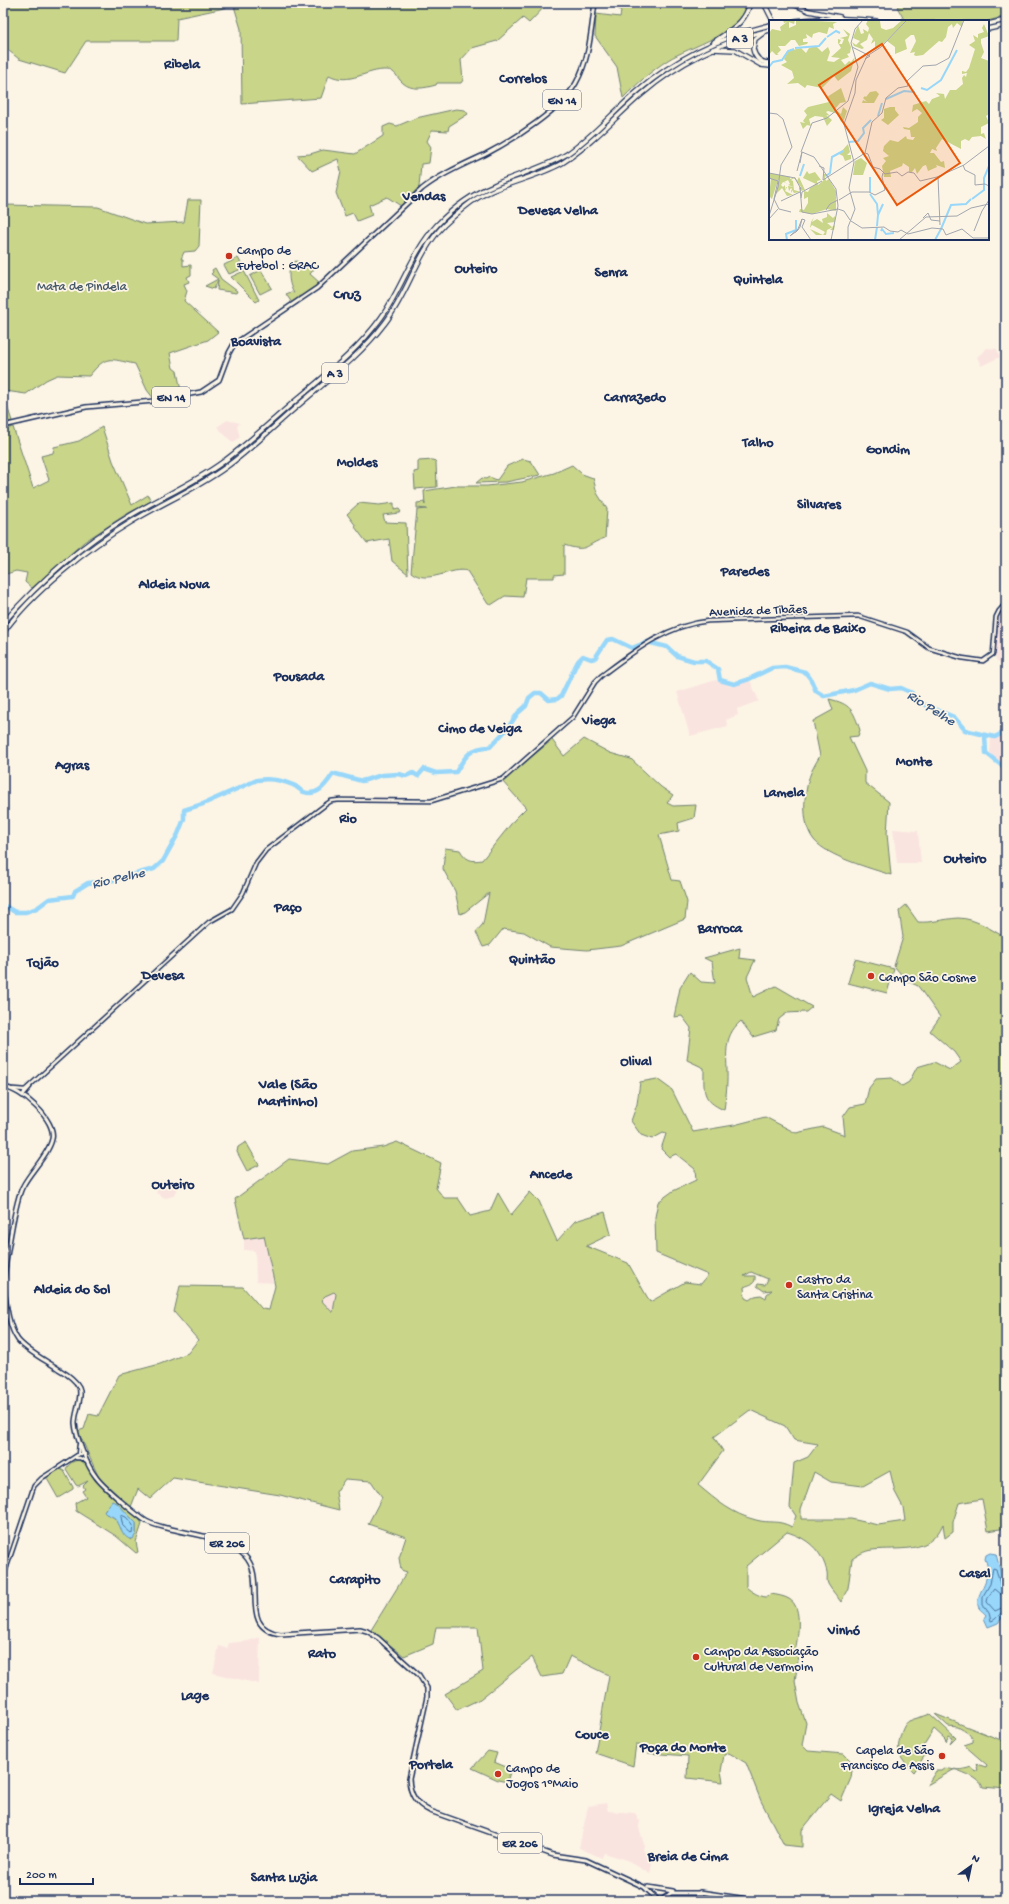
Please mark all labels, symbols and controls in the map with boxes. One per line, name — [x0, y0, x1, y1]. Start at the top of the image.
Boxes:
inset map — [769, 20, 989, 240]
road number: A 3 — [727, 28, 753, 48]
district label: Ribela — [163, 57, 201, 74]
district label: Correlos — [498, 71, 548, 88]
road number: EN 14 — [543, 90, 581, 110]
district label: Vendas — [402, 189, 446, 206]
district label: Devesa Velha — [516, 203, 599, 220]
place label: Campo de Futebol : GRAC — [236, 244, 319, 274]
marker: Campo de Futebol : GRAC — [224, 251, 234, 261]
district label: Outeiro — [454, 261, 498, 278]
district label: Senra — [594, 265, 629, 282]
district label: Quintela — [733, 272, 784, 289]
park label: Mata de Pindela — [37, 280, 128, 295]
district label: Cruz — [332, 286, 362, 304]
district label: Boavista — [230, 334, 282, 351]
road number: A 3 — [322, 363, 348, 383]
road number: EN 14 — [152, 387, 190, 407]
district label: Carrazedo — [603, 390, 667, 407]
district label: Talho — [741, 435, 774, 452]
district label: Gondim — [866, 442, 910, 459]
district label: Moldes — [337, 455, 378, 472]
district label: Silvares — [797, 497, 842, 514]
district label: Paredes — [720, 564, 770, 581]
district label: Aldeia Nova — [137, 577, 211, 594]
street label: Avenida de Tibães — [709, 602, 808, 621]
district label: Ribeira de Baixo — [769, 621, 866, 638]
district label: Pousada — [273, 669, 325, 686]
water label: Rio Pelhe — [903, 688, 959, 731]
district label: Viega — [581, 713, 617, 730]
district label: Cimo de Veiga — [437, 721, 523, 738]
district label: Monte — [896, 754, 933, 771]
district label: Agras — [54, 758, 90, 775]
district label: Lamela — [764, 785, 806, 802]
district label: Rio — [338, 811, 358, 828]
district label: Outeiro — [943, 851, 987, 868]
water label: Rio Pelhe — [90, 865, 147, 894]
district label: Paço — [273, 900, 302, 917]
district label: Barroca — [697, 921, 744, 938]
district label: Quintão — [509, 952, 556, 969]
district label: Tojão — [26, 955, 60, 972]
district label: Devesa — [140, 968, 186, 985]
marker: Campo São Cosme — [866, 971, 876, 981]
place label: Campo São Cosme — [879, 971, 977, 986]
district label: Olival — [620, 1054, 652, 1071]
district label: Vale (São Martinho) — [258, 1076, 318, 1111]
district label: Ancede — [529, 1167, 573, 1184]
district label: Outeiro — [151, 1177, 195, 1194]
place label: Castro da Santa Cristina — [797, 1273, 874, 1303]
marker: Castro da Santa Cristina — [784, 1280, 794, 1290]
district label: Aldeia do Sol — [33, 1282, 110, 1299]
road number: ER 206 — [205, 1533, 249, 1553]
district label: Casal — [958, 1566, 991, 1583]
district label: Carapito — [329, 1572, 381, 1589]
district label: Vinhó — [827, 1623, 861, 1640]
place label: Campo da Associação Cultural de Vermoim — [704, 1645, 819, 1675]
district label: Rato — [307, 1646, 337, 1663]
marker: Campo da Associação Cultural de Vermoim — [691, 1652, 701, 1662]
district label: Lage — [181, 1688, 210, 1705]
district label: Couce — [574, 1727, 609, 1744]
district label: Poça do Monte — [639, 1740, 727, 1757]
place label: Capela de São Francisco de Assis — [840, 1744, 935, 1774]
marker: Capela de São Francisco de Assis — [937, 1751, 947, 1761]
district label: Portela — [408, 1757, 454, 1774]
place label: Campo de Jogos 1ºMaio — [506, 1762, 579, 1792]
marker: Campo de Jogos 1ºMaio — [493, 1769, 503, 1779]
district label: Igreja Velha — [868, 1801, 941, 1818]
road number: ER 206 — [498, 1833, 542, 1853]
north arrow — [951, 1846, 991, 1886]
district label: Breia de Cima — [647, 1849, 729, 1866]
text: N — [969, 1852, 982, 1866]
scale bar — [20, 1860, 93, 1886]
text: 200 m — [26, 1869, 57, 1883]
district label: Santa Luzia — [251, 1870, 318, 1887]

